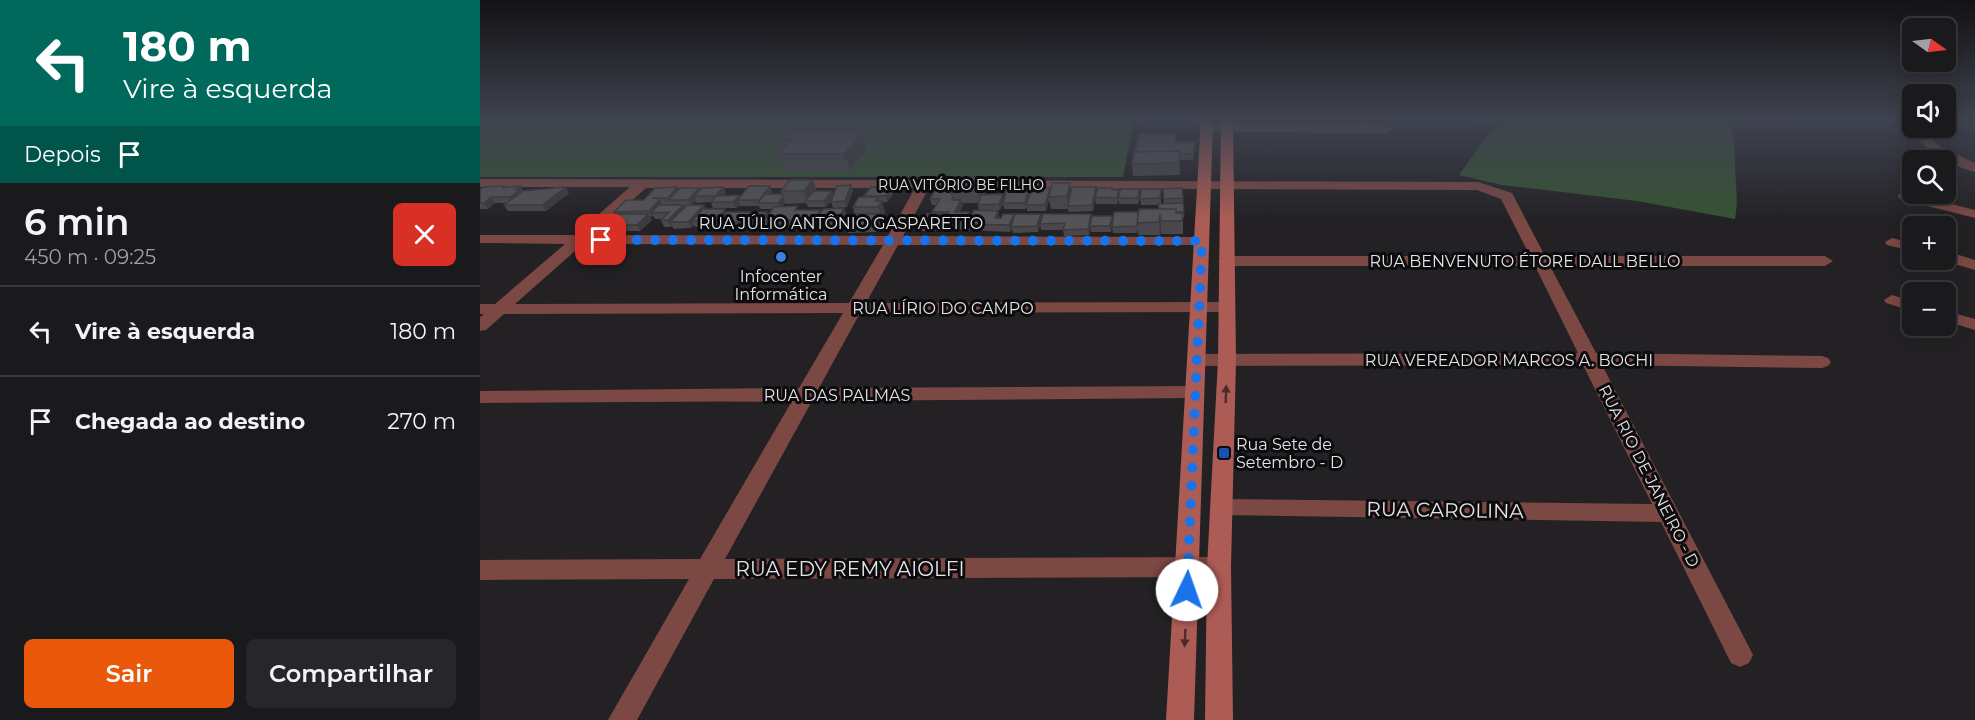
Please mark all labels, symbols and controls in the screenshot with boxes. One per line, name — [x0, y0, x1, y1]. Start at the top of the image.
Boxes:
north arrow — [1902, 18, 1956, 72]
map controls — [1902, 18, 1956, 336]
text: 180 m — [123, 20, 252, 72]
icon: left — [24, 24, 102, 102]
text: Vire à esquerda — [123, 72, 332, 105]
button: sound — [1902, 84, 1956, 138]
icon: arrive — [113, 138, 146, 171]
text: Depois — [24, 141, 101, 168]
button: search — [1902, 150, 1956, 204]
street label: RUA VITÓRIO BE FILHO — [878, 176, 1044, 194]
text: 6 min — [24, 200, 129, 244]
button: close — [393, 203, 456, 266]
pin — [575, 214, 626, 265]
street label: RUA JÚLIO ANTÔNIO GASPARETTO — [699, 214, 983, 233]
button: + — [1902, 216, 1956, 270]
icon: arrive — [584, 223, 617, 256]
text: 450 m · 09:25 — [24, 245, 156, 269]
marker: Infocenter Informática — [774, 250, 788, 264]
street label: RUA BENVENUTO ÉTORE DALL BELLO — [1370, 252, 1680, 271]
place label: Infocenter Informática — [735, 267, 827, 304]
button: − — [1902, 282, 1956, 336]
street label: RUA LÍRIO DO CAMPO — [852, 299, 1034, 318]
icon: left — [24, 315, 57, 348]
text: Vire à esquerda — [75, 318, 255, 345]
text: 180 m — [390, 318, 456, 345]
street label: RUA VEREADOR MARCOS A. BOCHI — [1365, 351, 1653, 370]
street label: RUA RIO DE JANEIRO - D — [1595, 382, 1703, 570]
one-way arrow — [1221, 385, 1231, 404]
street label: RUA DAS PALMAS — [764, 386, 910, 405]
icon: arrive — [24, 405, 57, 438]
text: Chegada ao destino — [75, 408, 305, 435]
text: 270 m — [387, 408, 456, 435]
place label: Rua Sete de Setembro - D — [1236, 435, 1343, 472]
marker: Rua Sete de Setembro - D — [1217, 446, 1231, 460]
street label: RUA CAROLINA — [1366, 497, 1525, 523]
street label: RUA EDY REMY AIOLFI — [735, 557, 965, 581]
position arrow — [1155, 558, 1219, 622]
one-way arrow — [1180, 629, 1189, 648]
button: Sair — [24, 639, 234, 708]
button: Compartilhar — [246, 639, 456, 708]

